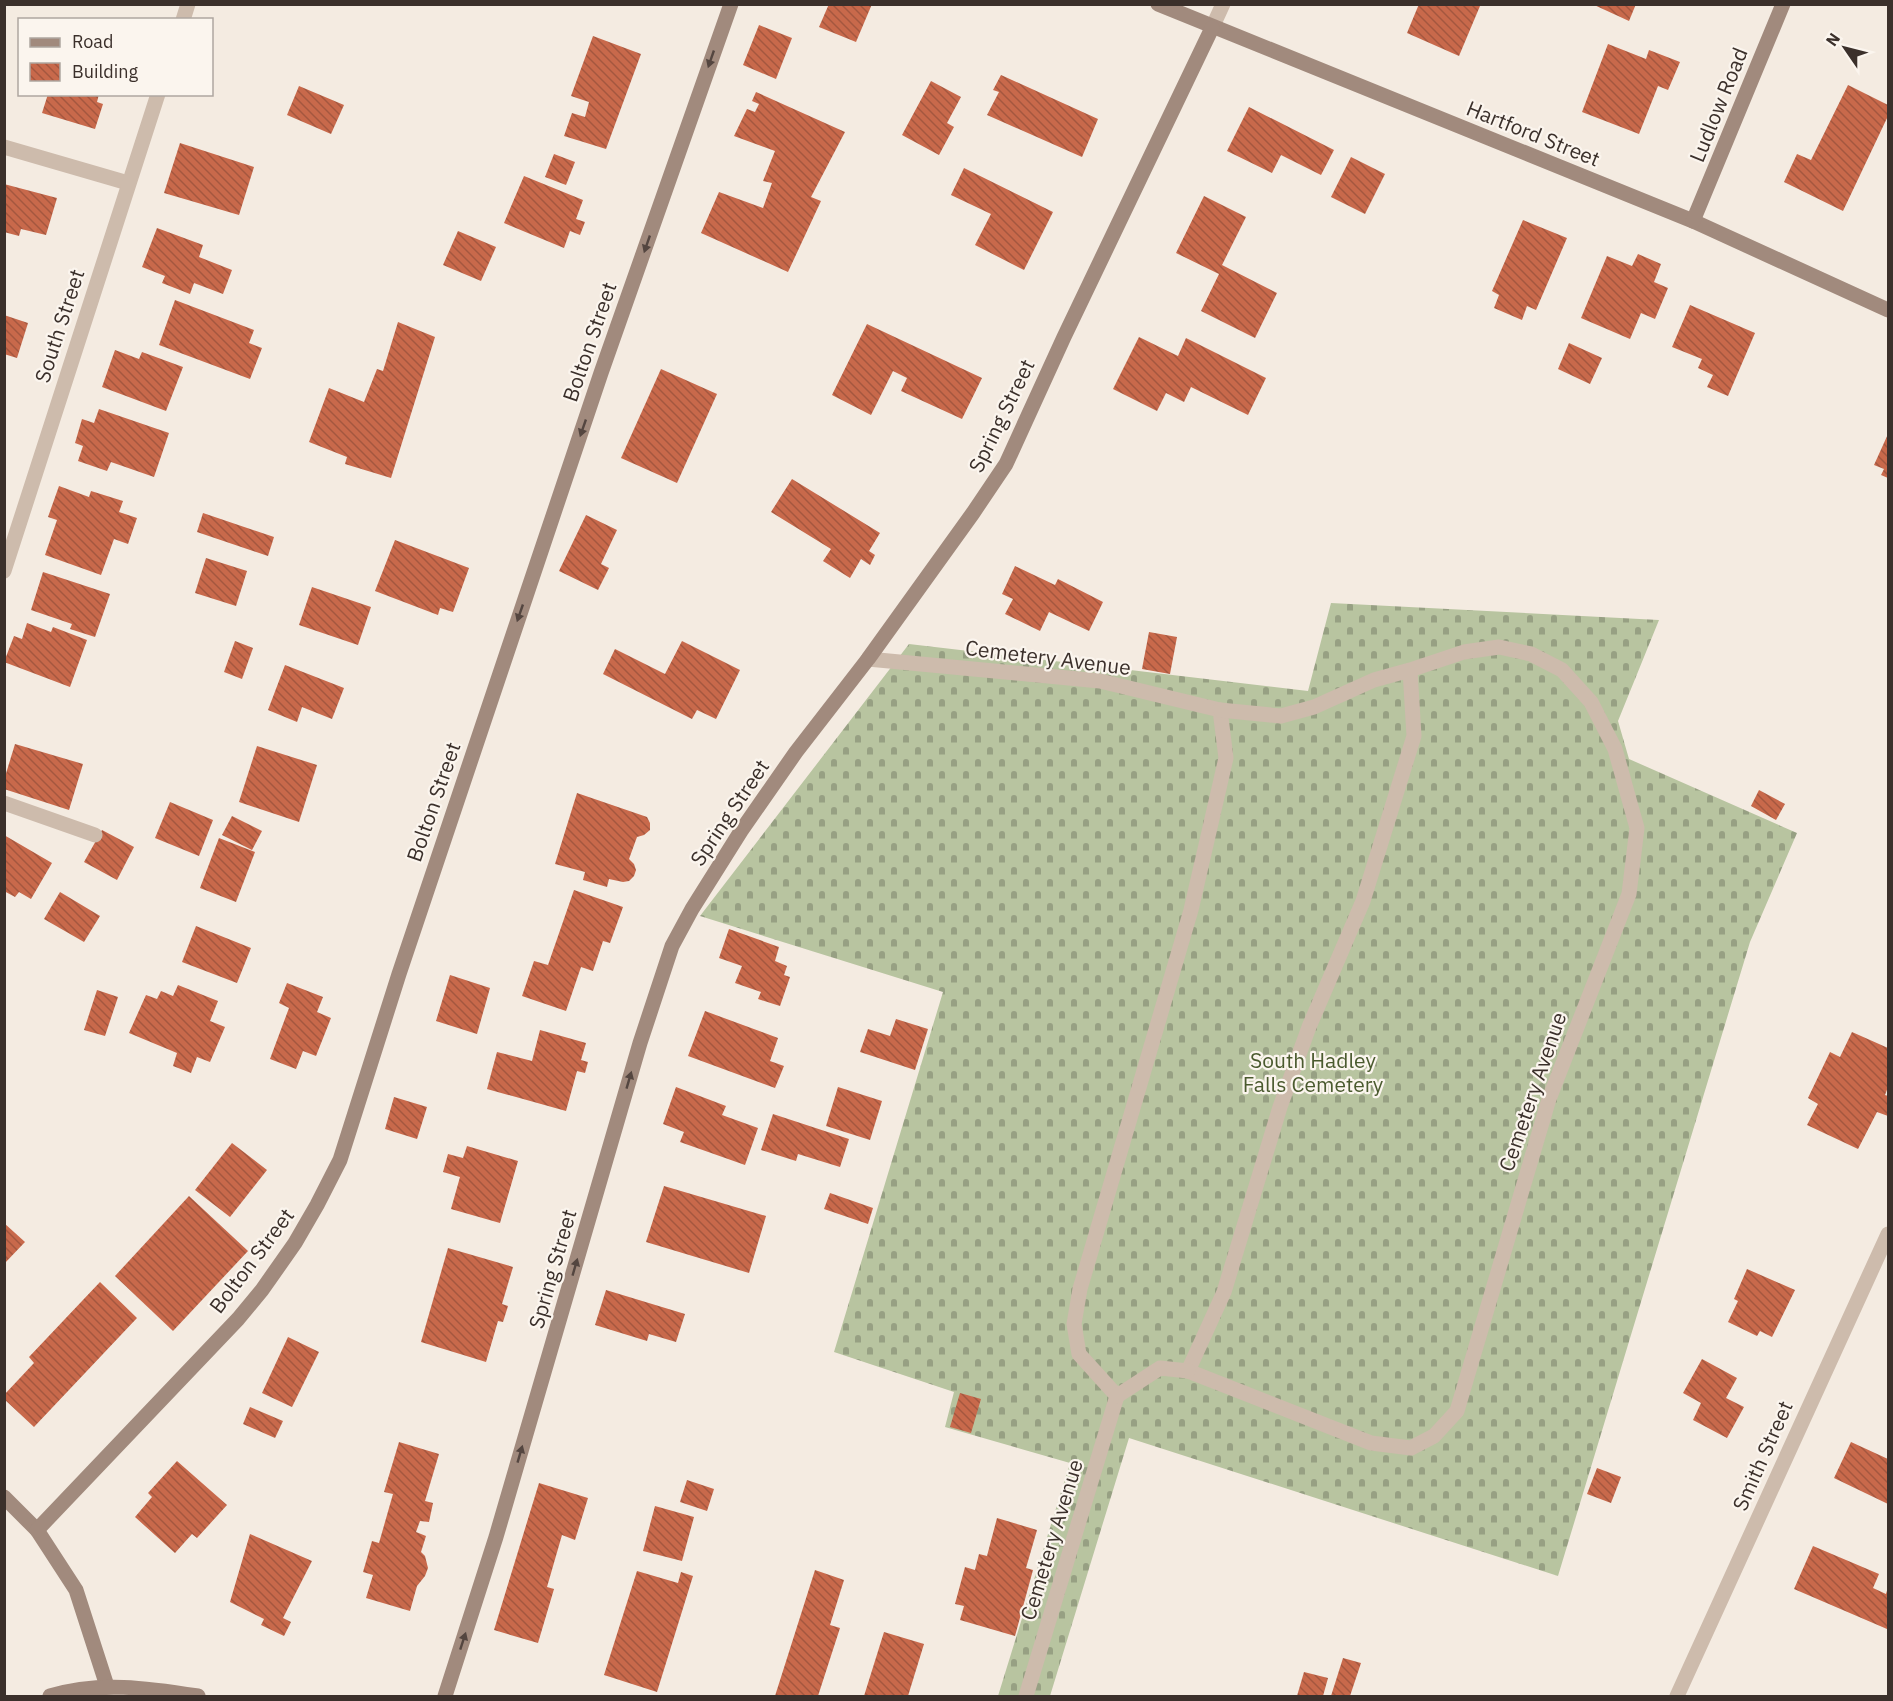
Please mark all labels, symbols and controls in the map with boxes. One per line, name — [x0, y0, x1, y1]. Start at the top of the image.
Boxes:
legend — [18, 18, 213, 96]
north arrow — [1815, 18, 1875, 78]
text: N — [1821, 29, 1844, 50]
text: Road — [72, 30, 113, 53]
street label: Ludlow Road — [1682, 43, 1754, 166]
one-way arrow — [705, 51, 715, 69]
text: Building — [72, 60, 139, 83]
street label: Hartford Street — [1462, 94, 1604, 173]
one-way arrow — [641, 235, 651, 253]
street label: South Street — [28, 265, 91, 386]
street label: Bolton Street — [556, 278, 623, 405]
street label: Spring Street — [962, 354, 1041, 477]
one-way arrow — [577, 419, 587, 437]
one-way arrow — [515, 604, 525, 622]
street label: Cemetery Avenue — [964, 633, 1133, 681]
street label: Bolton Street — [400, 738, 467, 865]
street label: Spring Street — [683, 754, 775, 871]
street label: Cemetery Avenue — [1492, 1008, 1572, 1175]
park label: South Hadley Falls Cemetery — [1243, 1046, 1384, 1098]
one-way arrow — [625, 1071, 634, 1089]
street label: Bolton Street — [203, 1202, 300, 1319]
street label: Spring Street — [522, 1206, 582, 1332]
one-way arrow — [571, 1258, 580, 1276]
street label: Smith Street — [1725, 1396, 1799, 1515]
one-way arrow — [516, 1445, 525, 1463]
street label: Cemetery Avenue — [1013, 1456, 1089, 1624]
one-way arrow — [459, 1632, 468, 1650]

